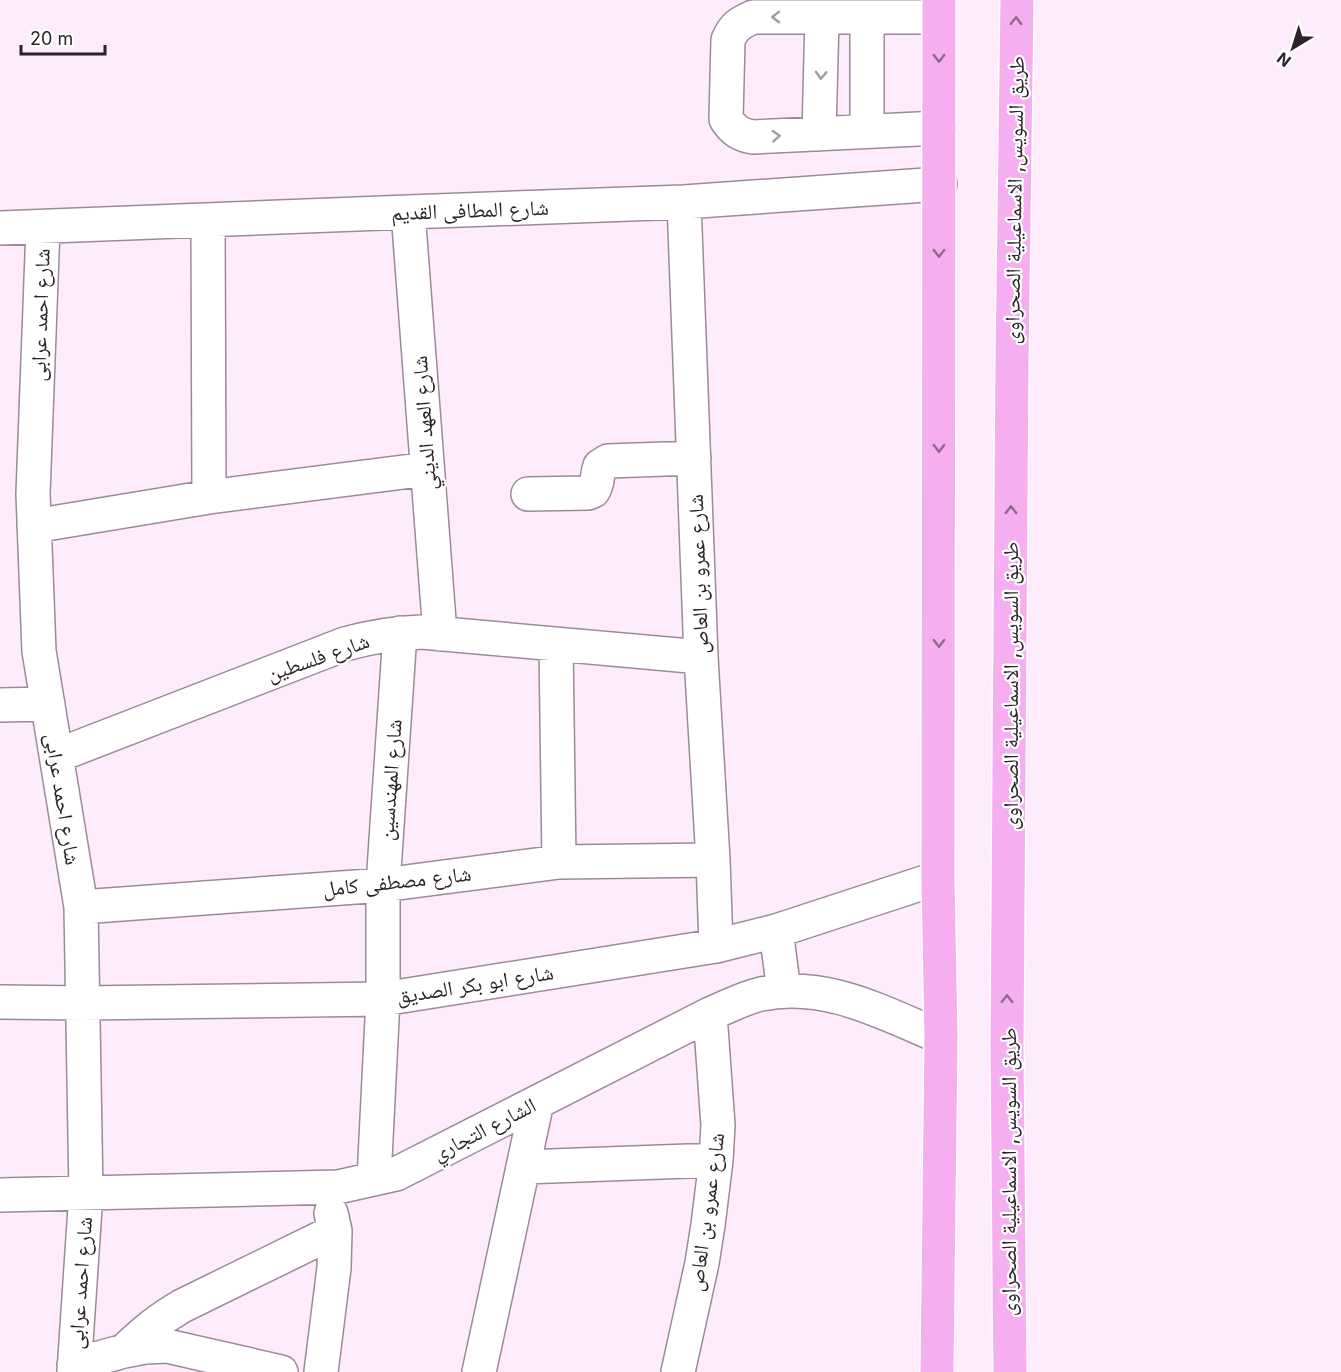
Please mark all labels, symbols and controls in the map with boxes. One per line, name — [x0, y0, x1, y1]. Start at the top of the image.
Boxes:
one-way arrow — [771, 11, 780, 23]
one-way arrow — [1010, 16, 1023, 25]
scale bar — [21, 18, 105, 56]
north arrow — [1263, 18, 1323, 78]
text: 20 m — [30, 28, 73, 49]
text: N — [1273, 48, 1295, 71]
one-way arrow — [933, 54, 945, 63]
street label: طريق السويس, الاسماعيلية الصحراوى — [999, 55, 1030, 345]
one-way arrow — [814, 71, 827, 80]
one-way arrow — [772, 130, 781, 143]
street label: شارع المطافى القديم — [391, 195, 549, 227]
street label: شارع احمد عرابى — [25, 248, 56, 382]
one-way arrow — [933, 249, 945, 258]
street label: شارع العهد الديني — [407, 354, 446, 491]
one-way arrow — [933, 444, 945, 453]
street label: شارع عمرو بن العاص — [683, 494, 714, 654]
one-way arrow — [1005, 505, 1017, 514]
street label: طريق السويس, الاسماعيلية الصحراوى — [998, 542, 1024, 830]
street label: شارع فلسطين — [263, 628, 373, 687]
one-way arrow — [933, 639, 945, 648]
street label: شارع المهندسين — [373, 718, 408, 842]
street label: شارع احمد عرابى — [39, 731, 86, 867]
street label: شارع مصطفى كامل — [321, 861, 473, 902]
street label: شارع ابو بكر الصديق — [395, 959, 555, 1010]
one-way arrow — [1001, 994, 1013, 1003]
street label: طريق السويس, الاسماعيلية الصحراوى — [996, 1028, 1022, 1316]
street label: الشارع التجاري — [428, 1092, 542, 1170]
street label: شارع عمرو بن العاص — [683, 1131, 730, 1293]
street label: شارع احمد عرابى — [63, 1216, 98, 1350]

